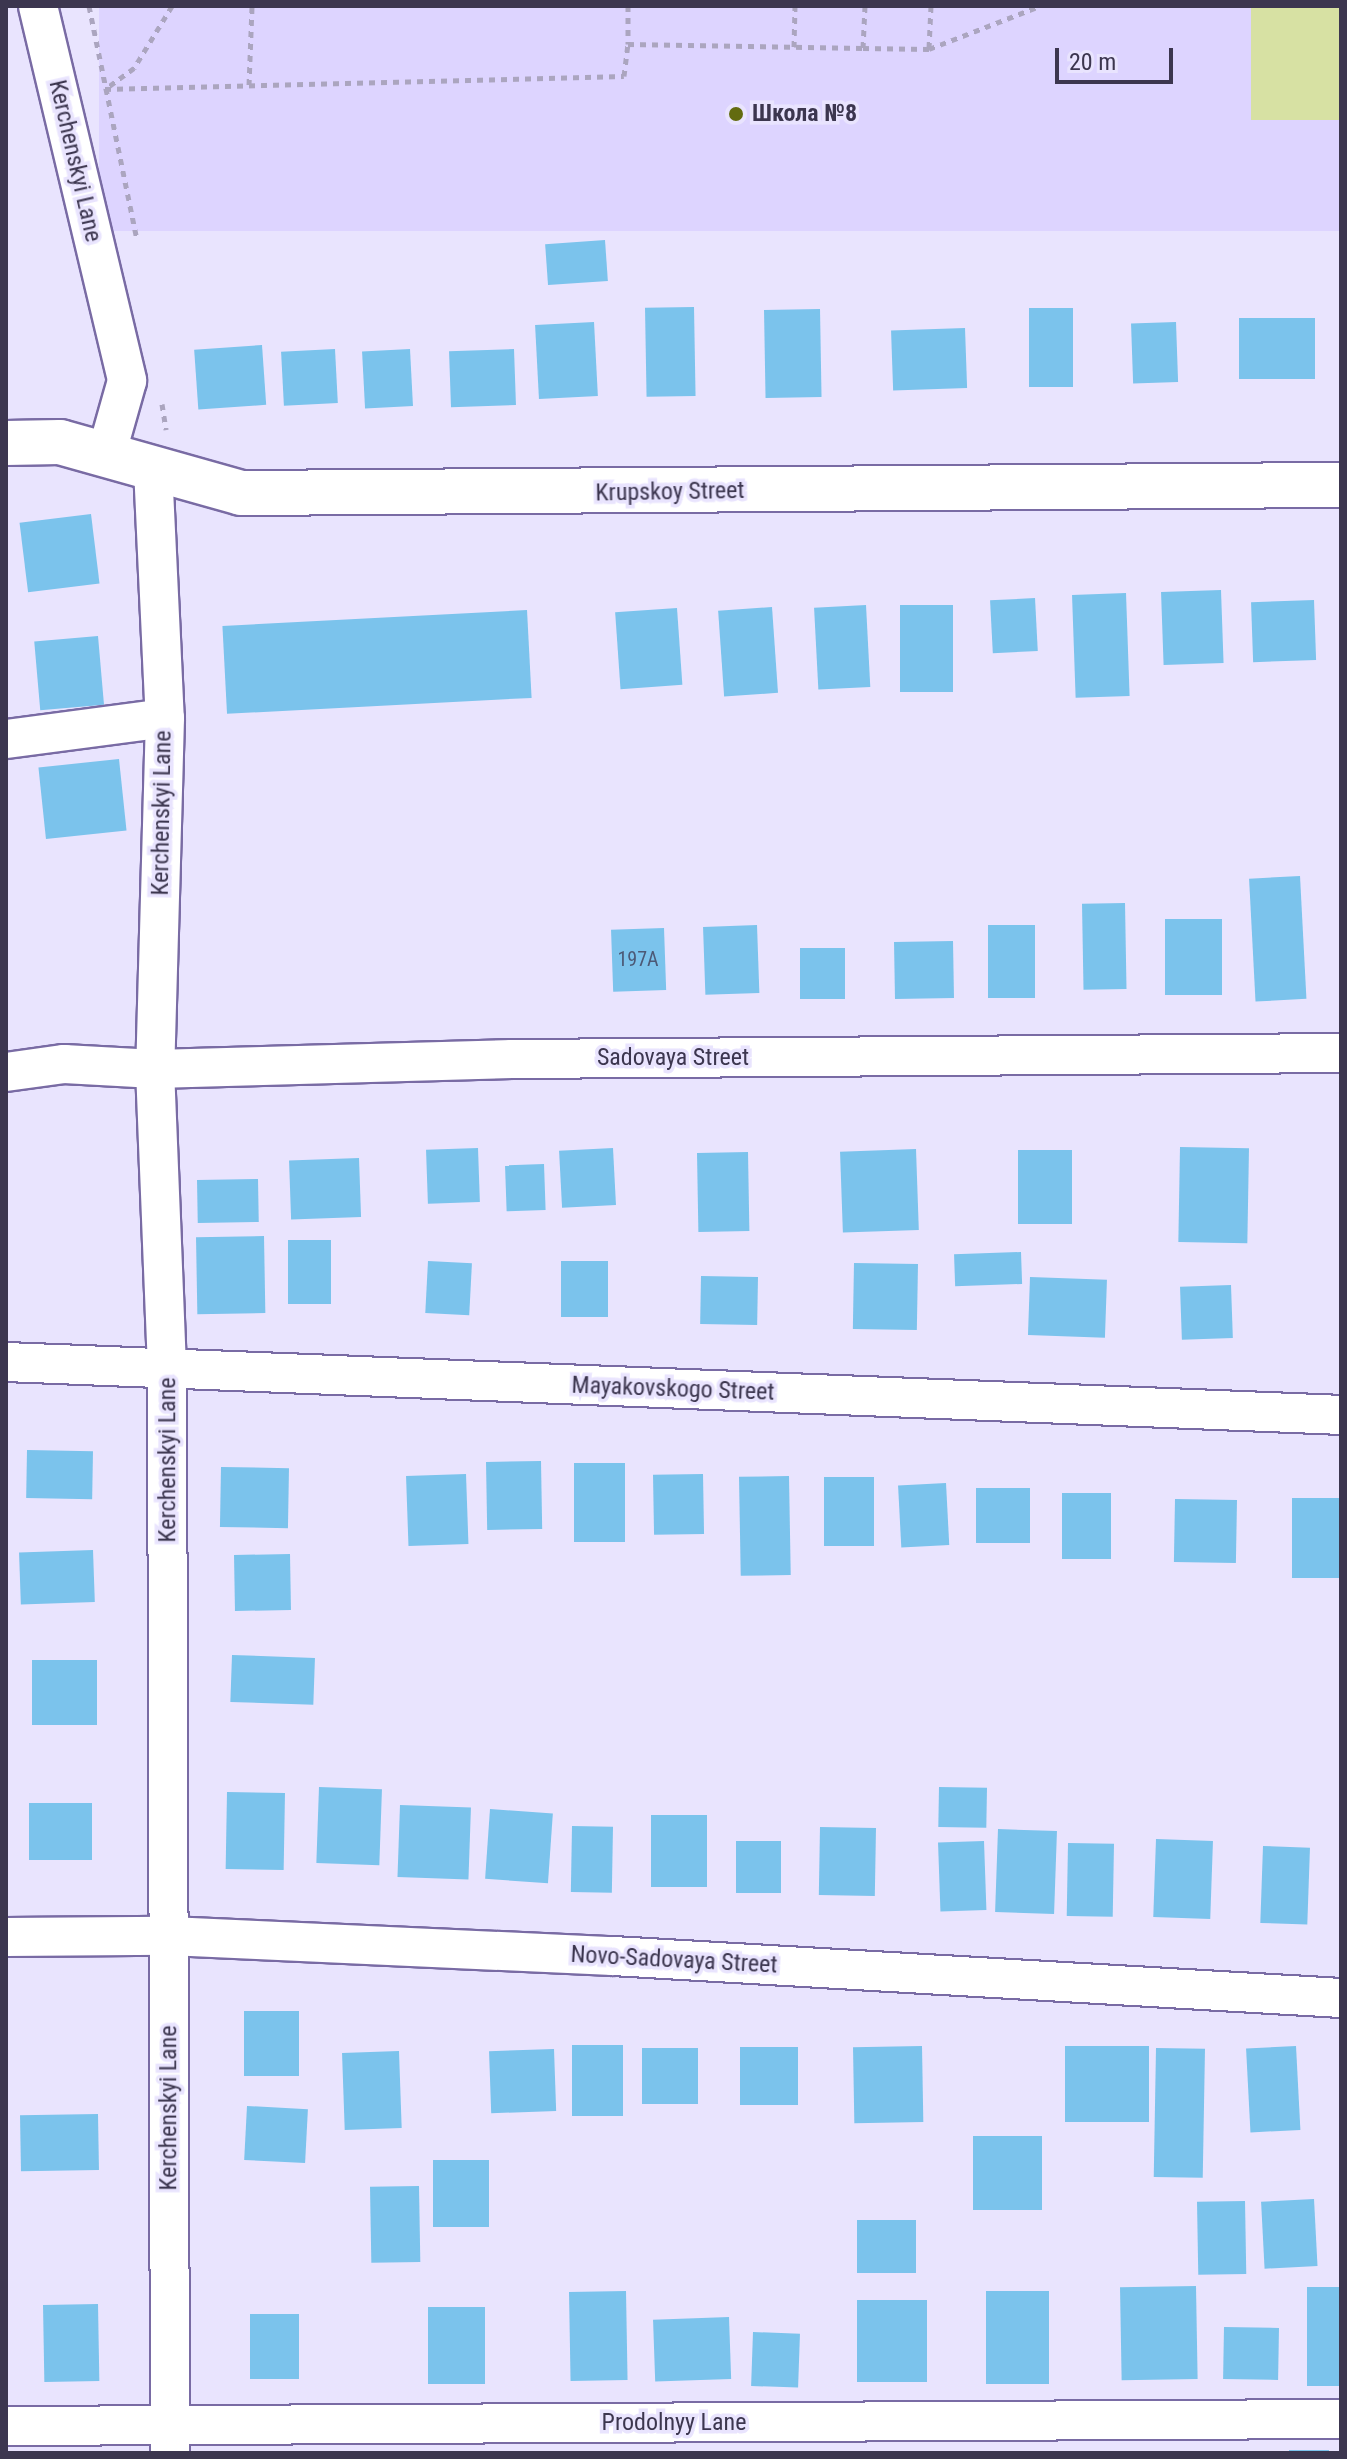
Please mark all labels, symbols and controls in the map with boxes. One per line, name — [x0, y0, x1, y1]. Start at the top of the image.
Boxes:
scale bar — [1059, 32, 1177, 82]
text: 20 m — [1069, 48, 1116, 76]
street label: Kerchenskyi Lane — [42, 77, 108, 245]
place label: Школа №8 — [752, 100, 857, 128]
marker: Школа №8 — [727, 105, 745, 123]
street label: Krupskoy Street — [595, 476, 745, 508]
street label: Kerchenskyi Lane — [146, 730, 178, 896]
house number: 197А — [617, 947, 659, 971]
street label: Sadovaya Street — [597, 1044, 749, 1072]
street label: Mayakovskogo Street — [571, 1371, 775, 1407]
street label: Kerchenskyi Lane — [154, 1377, 182, 1543]
street label: Novo-Sadovaya Street — [570, 1940, 778, 1980]
street label: Kerchenskyi Lane — [155, 2025, 183, 2191]
street label: Prodolnyy Lane — [602, 2409, 746, 2437]

